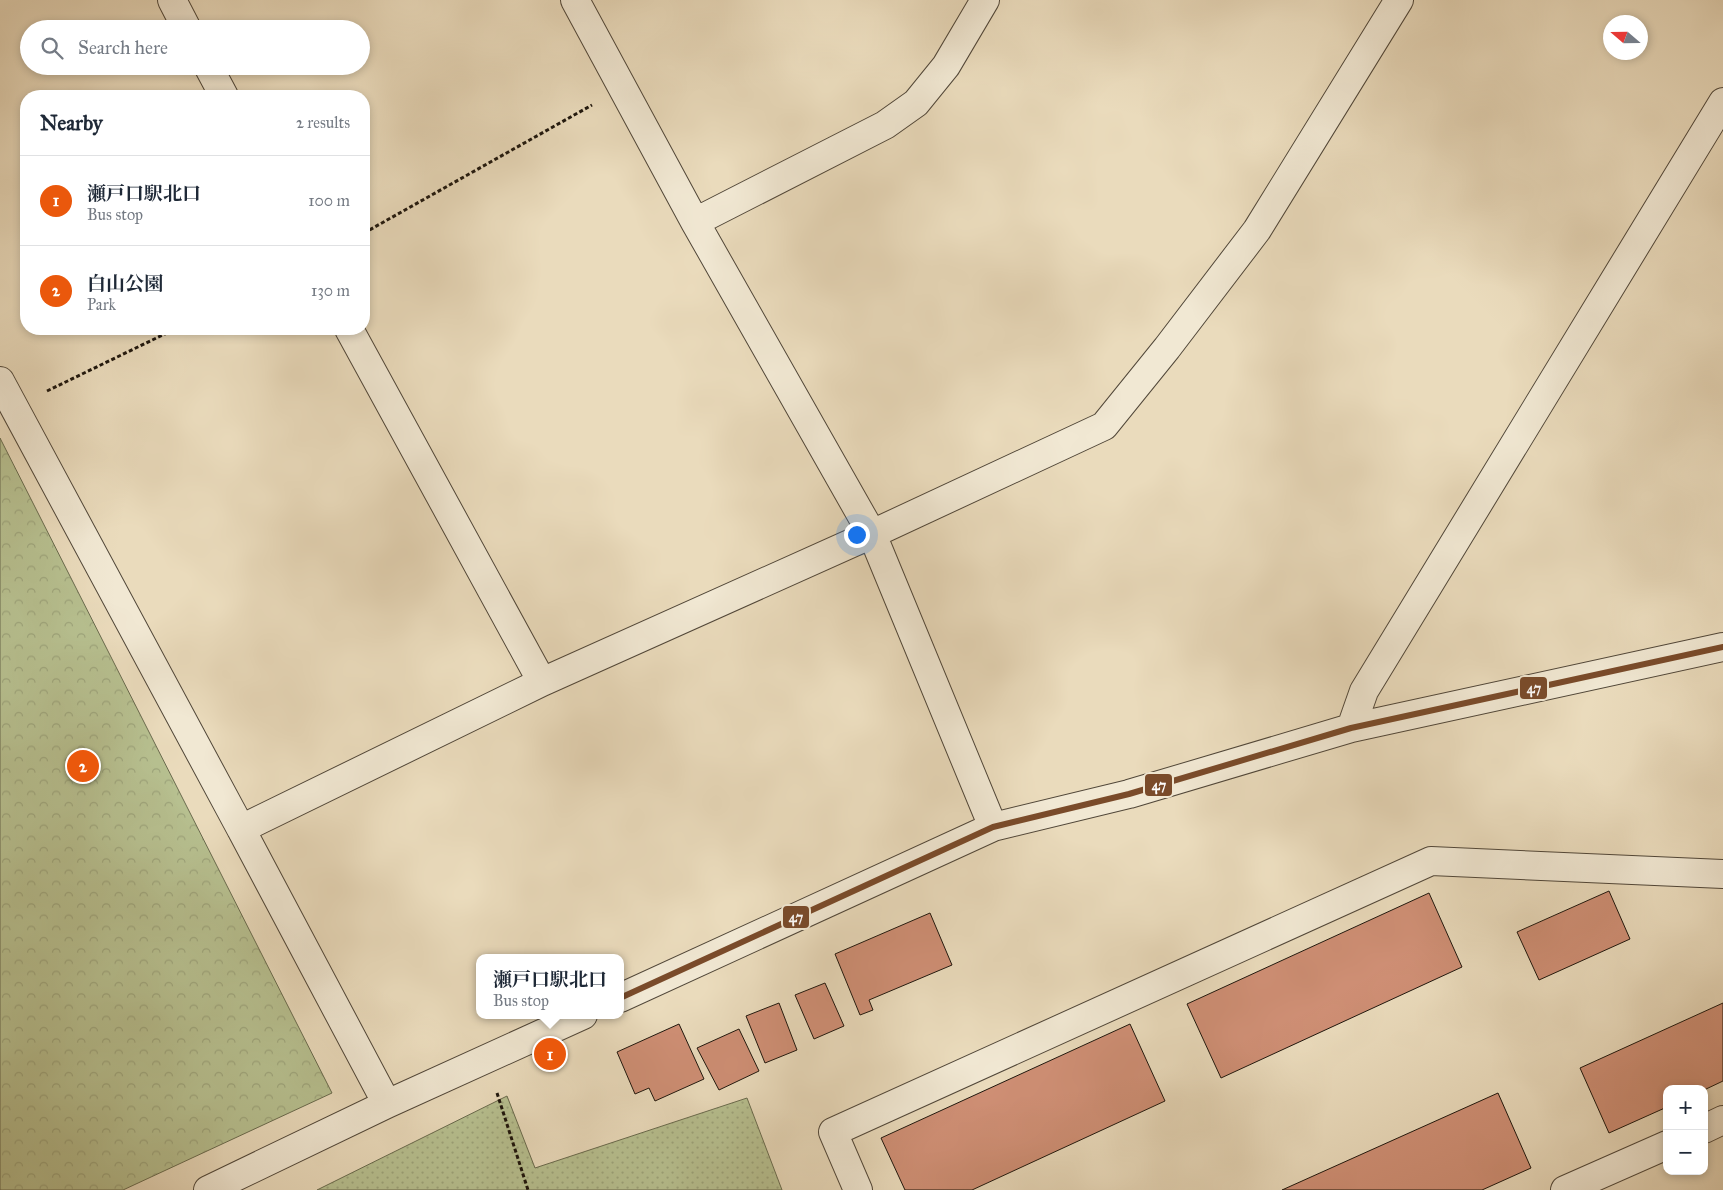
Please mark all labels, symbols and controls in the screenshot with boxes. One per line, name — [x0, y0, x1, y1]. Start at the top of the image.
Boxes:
north arrow — [1603, 15, 1648, 60]
search box — [20, 20, 370, 75]
icon: search — [38, 34, 66, 62]
text: Search here — [78, 36, 168, 59]
text: Nearby — [40, 110, 103, 136]
text: 2 results — [296, 113, 350, 132]
text: 瀬戸口駅北口 — [87, 182, 201, 205]
text: 1 — [53, 191, 59, 210]
text: 100 m — [308, 191, 350, 210]
text: Bus stop — [87, 205, 143, 224]
text: 白山公園 — [87, 272, 163, 295]
text: 2 — [52, 281, 60, 300]
text: 130 m — [311, 281, 350, 300]
text: Park — [87, 295, 116, 314]
your location — [844, 522, 870, 548]
line badge: 47 — [1519, 676, 1548, 700]
text: 47 — [1527, 680, 1542, 698]
pin: 2 — [67, 747, 99, 785]
line badge: 47 — [1144, 773, 1173, 797]
text: 47 — [1152, 777, 1167, 795]
line badge: 47 — [782, 905, 810, 929]
text: 47 — [789, 909, 804, 927]
popup — [476, 954, 624, 1019]
text: 瀬戸口駅北口 — [493, 968, 607, 991]
text: Bus stop — [493, 991, 549, 1010]
pin: 1 — [534, 1035, 566, 1073]
map controls — [1663, 1085, 1708, 1175]
button: + — [1663, 1085, 1708, 1130]
button: − — [1663, 1130, 1708, 1175]

